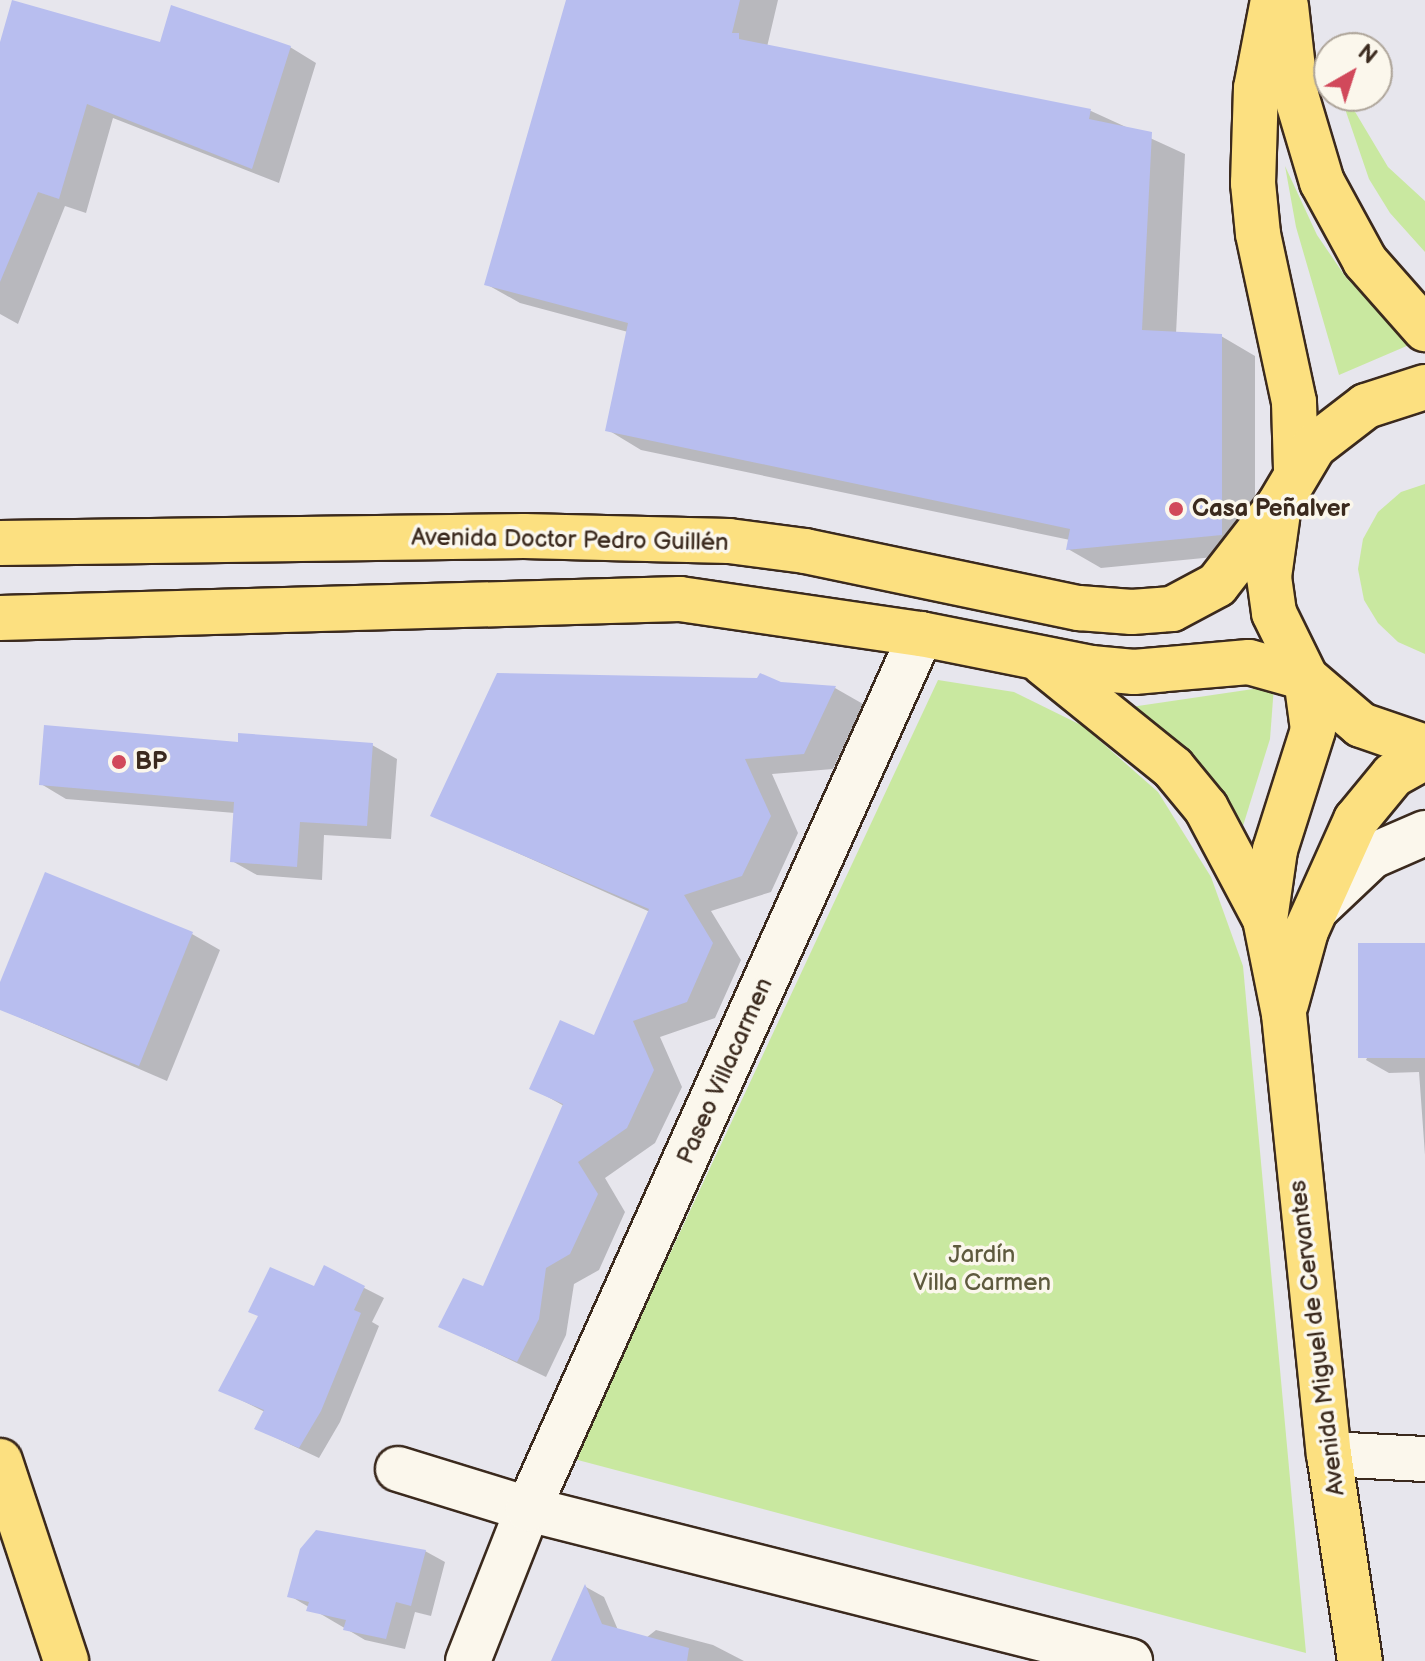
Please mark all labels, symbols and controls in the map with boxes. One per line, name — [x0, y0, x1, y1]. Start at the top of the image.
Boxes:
north arrow — [1313, 32, 1393, 112]
text: N — [1352, 39, 1382, 70]
place label: Casa Peñalver — [1192, 495, 1350, 523]
marker: Casa Peñalver — [1167, 500, 1185, 518]
street label: Avenida Doctor Pedro Guillén — [411, 523, 729, 557]
place label: BP — [135, 748, 167, 776]
marker: BP — [110, 753, 128, 771]
street label: Paseo Villacarmen — [671, 973, 779, 1169]
street label: Avenida Miguel de Cervantes — [1283, 1179, 1351, 1497]
park label: Jardín Villa Carmen — [913, 1241, 1051, 1297]

